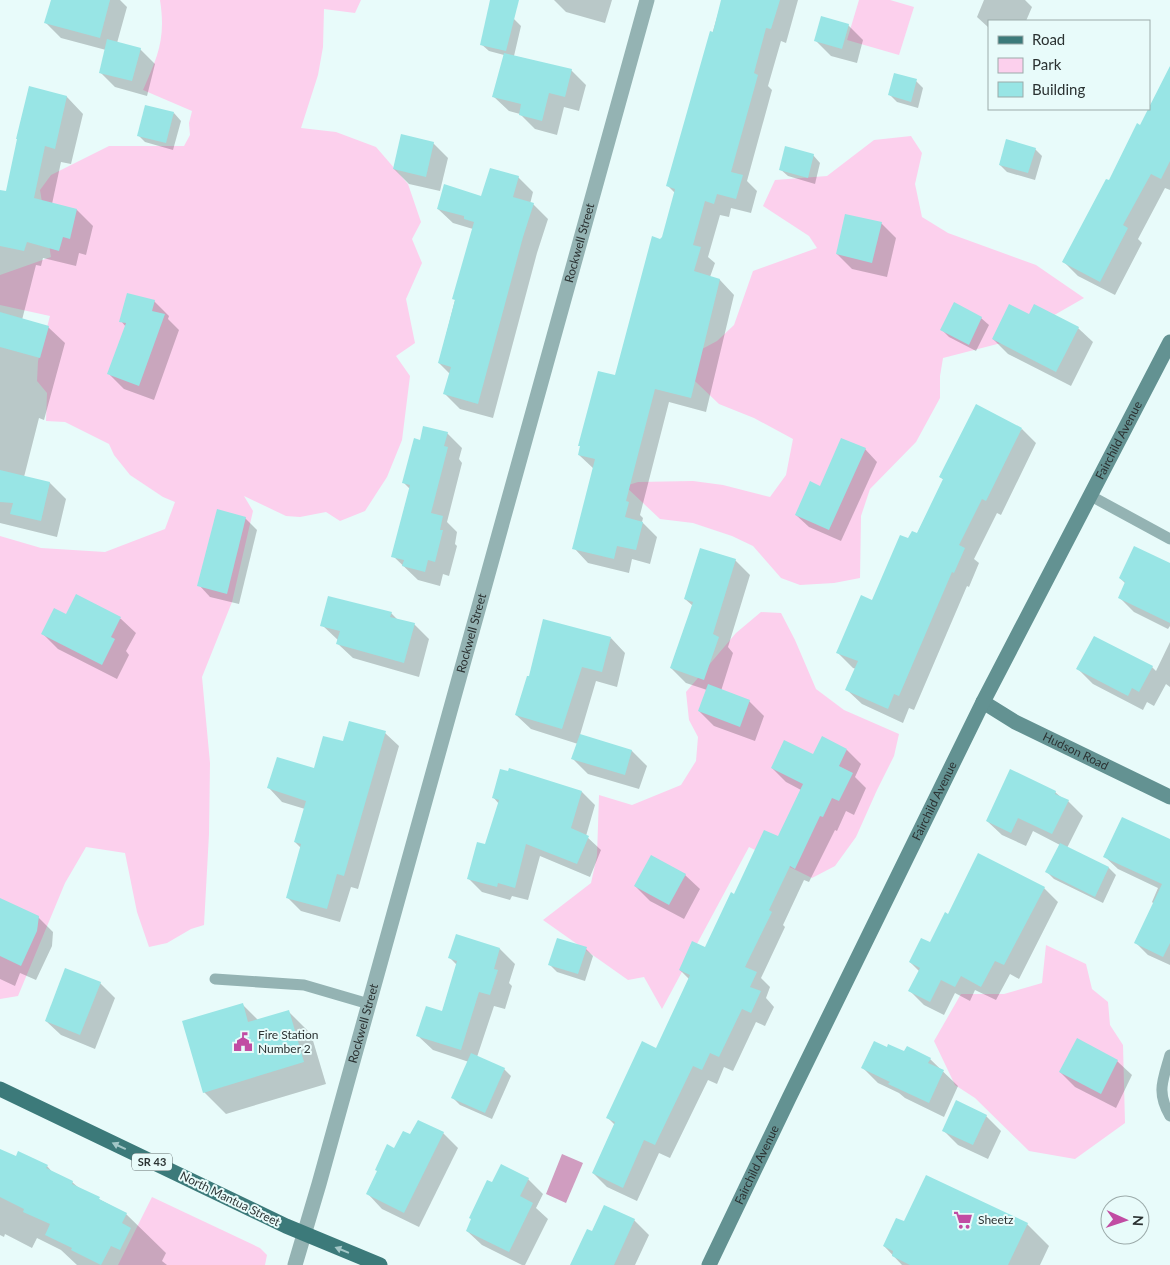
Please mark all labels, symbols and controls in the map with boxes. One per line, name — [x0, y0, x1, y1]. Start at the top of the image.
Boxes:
legend — [988, 20, 1150, 110]
text: Road — [1032, 30, 1065, 48]
text: Park — [1032, 55, 1062, 73]
text: Building — [1032, 80, 1085, 98]
street label: Rockwell Street — [561, 201, 598, 284]
street label: Fairchild Avenue — [1092, 398, 1145, 482]
street label: Rockwell Street — [453, 591, 489, 675]
street label: Hudson Road — [1041, 729, 1111, 773]
street label: Fairchild Avenue — [908, 759, 960, 843]
street label: Rockwell Street — [345, 981, 381, 1065]
place label: Fire Station Number 2 — [258, 1027, 319, 1056]
public building icon: Fire Station Number 2 — [232, 1031, 254, 1053]
street label: Fairchild Avenue — [731, 1123, 782, 1207]
one-way arrow — [112, 1141, 126, 1149]
road number: SR 43 — [132, 1154, 172, 1170]
street label: North Mantua Street — [178, 1168, 283, 1230]
north arrow — [1100, 1195, 1150, 1245]
supermarket icon: Sheetz — [952, 1209, 974, 1231]
place label: Sheetz — [978, 1212, 1014, 1227]
text: N — [1130, 1215, 1147, 1227]
one-way arrow — [335, 1245, 349, 1253]

